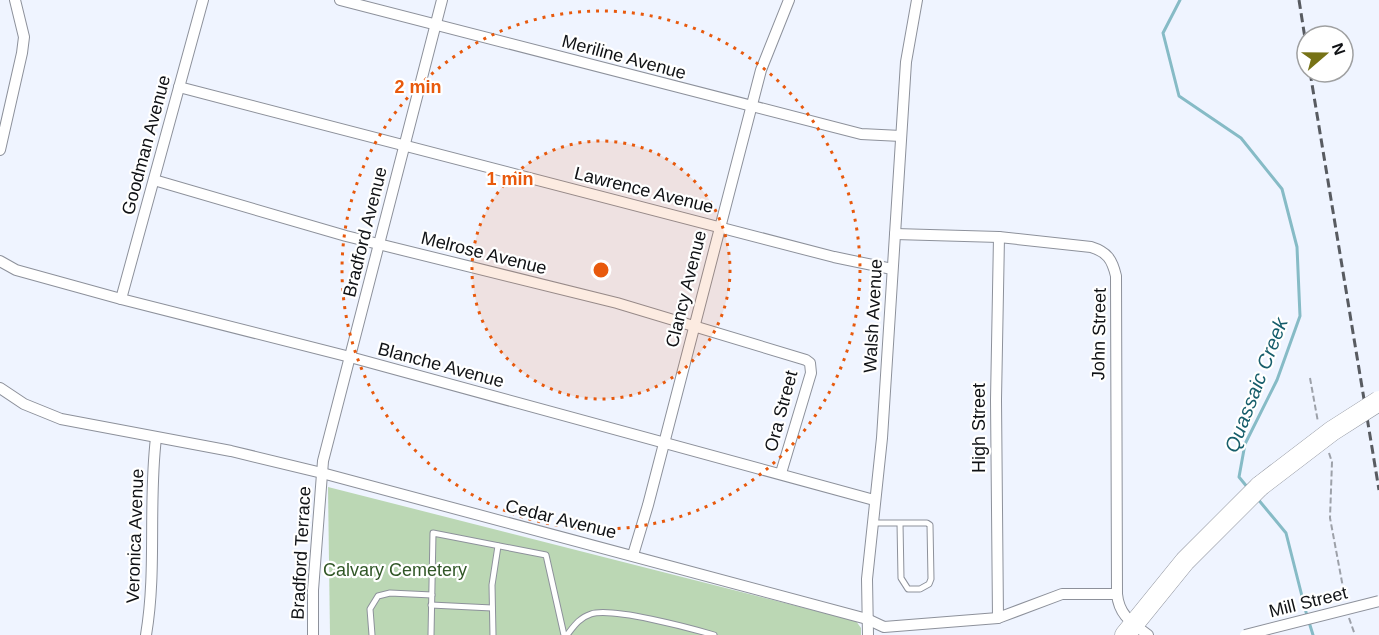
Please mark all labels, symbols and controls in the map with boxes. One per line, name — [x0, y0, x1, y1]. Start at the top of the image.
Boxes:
north arrow — [1295, 24, 1355, 84]
street label: Meriline Avenue — [560, 31, 688, 83]
text: N — [1329, 41, 1349, 57]
street label: Goodman Avenue — [118, 73, 174, 217]
text: 2 min — [394, 77, 442, 97]
street label: Lawrence Avenue — [572, 163, 716, 217]
street label: Bradford Avenue — [339, 165, 391, 299]
text: 1 min — [486, 169, 534, 189]
street label: Melrose Avenue — [419, 228, 549, 278]
street label: Clancy Avenue — [662, 228, 710, 350]
street label: Walsh Avenue — [860, 259, 886, 373]
centre of rings — [591, 260, 611, 280]
street label: John Street — [1088, 288, 1110, 380]
water label: Quassaic Creek — [1220, 314, 1292, 455]
street label: Blanche Avenue — [376, 339, 506, 391]
street label: Ora Street — [761, 368, 801, 454]
street label: High Street — [969, 383, 989, 473]
street label: Veronica Avenue — [123, 468, 147, 604]
street label: Bradford Terrace — [288, 486, 314, 620]
street label: Cedar Avenue — [503, 496, 619, 542]
park label: Calvary Cemetery — [323, 560, 467, 580]
street label: Mill Street — [1267, 583, 1349, 621]

